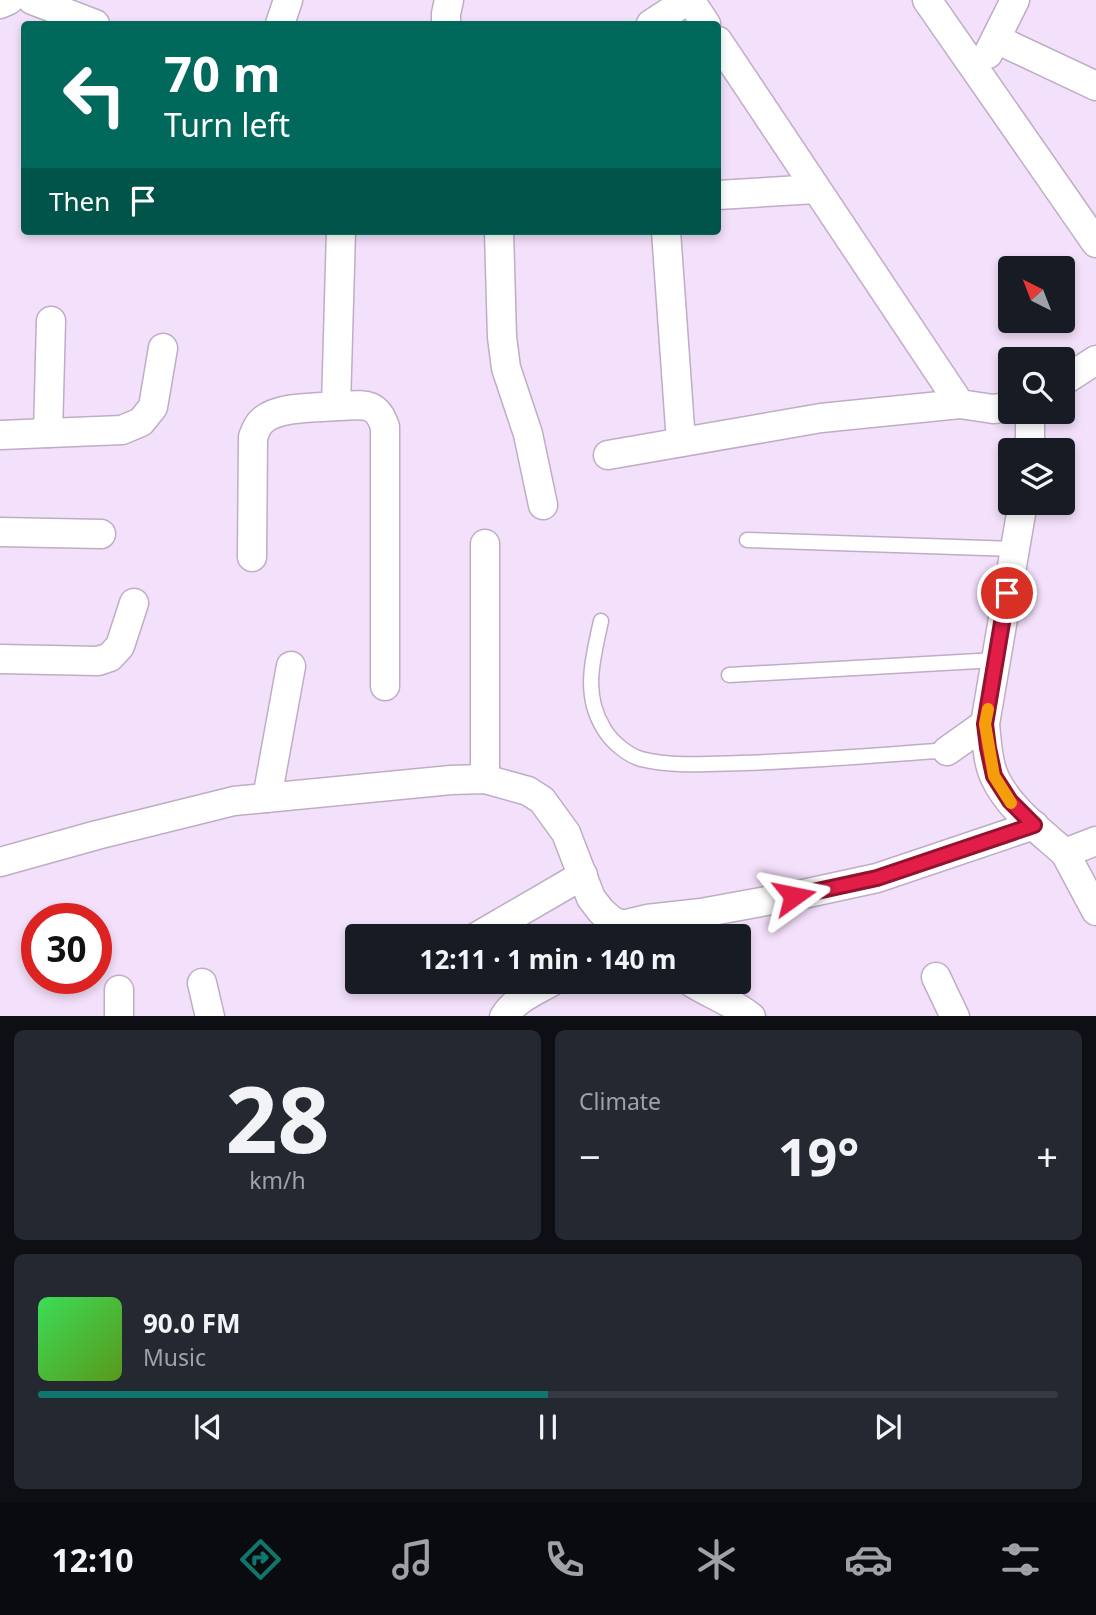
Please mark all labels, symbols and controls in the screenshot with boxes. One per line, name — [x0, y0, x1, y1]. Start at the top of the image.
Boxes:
text: 70 m — [164, 40, 281, 106]
icon: left — [49, 49, 140, 140]
text: Turn left — [164, 103, 290, 146]
icon: arrive — [124, 182, 162, 220]
text: Then — [49, 183, 110, 219]
north arrow — [998, 256, 1074, 332]
map controls — [998, 256, 1075, 515]
button: search — [998, 347, 1075, 424]
button: layers — [998, 438, 1075, 515]
pin — [977, 563, 1037, 623]
icon: arrive — [988, 574, 1026, 612]
position arrow — [757, 859, 831, 933]
speed limit sign: 30 — [21, 903, 112, 994]
text: 12:11 · 1 min · 140 m — [420, 941, 676, 977]
text: 28 — [225, 1056, 330, 1180]
text: Climate — [579, 1085, 661, 1117]
text: 19° — [778, 1120, 859, 1191]
text: − — [579, 1130, 601, 1182]
text: + — [1036, 1130, 1058, 1182]
text: km/h — [249, 1164, 306, 1196]
text: 90.0 FM — [143, 1305, 240, 1341]
text: Music — [143, 1341, 206, 1373]
icon: previous — [189, 1408, 227, 1446]
icon: pause — [529, 1408, 567, 1446]
icon: next — [869, 1408, 907, 1446]
icon: directions — [236, 1535, 285, 1584]
icon: music — [388, 1535, 437, 1584]
icon: phone — [540, 1535, 589, 1584]
icon: climate — [692, 1535, 741, 1584]
icon: car — [844, 1535, 893, 1584]
icon: filters — [996, 1535, 1045, 1584]
text: 12:10 — [51, 1538, 134, 1581]

